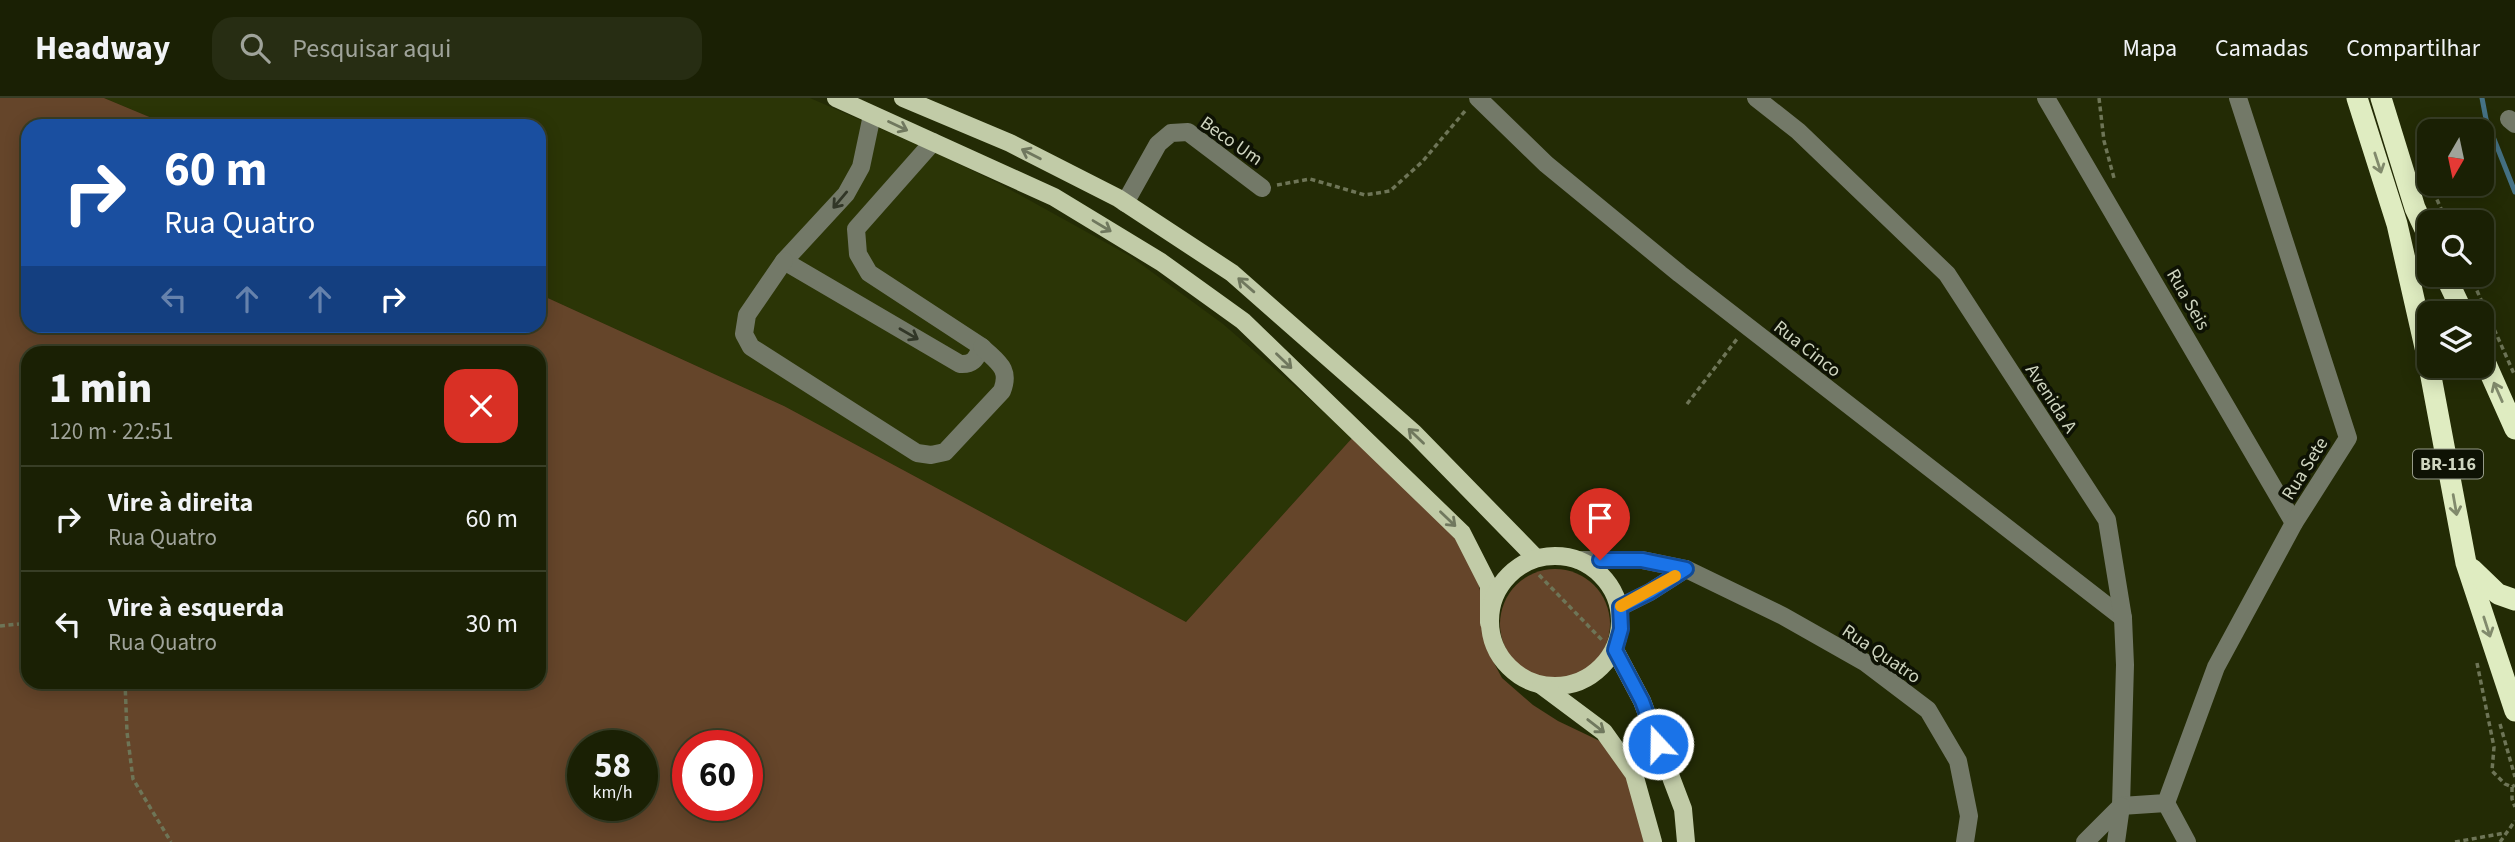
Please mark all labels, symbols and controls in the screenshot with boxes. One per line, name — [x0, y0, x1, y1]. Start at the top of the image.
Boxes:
search box — [212, 17, 702, 80]
text: Headway — [35, 25, 170, 72]
icon: search — [236, 29, 274, 67]
text: Pesquisar aqui — [292, 30, 451, 67]
text: Mapa — [2122, 31, 2177, 66]
text: Camadas — [2215, 31, 2308, 66]
text: Compartilhar — [2346, 31, 2480, 66]
street label: Beco Um — [1194, 110, 1268, 173]
north arrow — [2417, 119, 2494, 196]
map controls — [2417, 119, 2494, 378]
one-way arrow — [887, 120, 908, 133]
text: 60 m — [164, 135, 268, 205]
icon: right — [49, 147, 140, 238]
one-way arrow — [1021, 147, 1042, 161]
one-way arrow — [2372, 152, 2385, 174]
one-way arrow — [832, 191, 848, 209]
text: Rua Quatro — [164, 200, 315, 246]
button: search — [2417, 210, 2494, 287]
one-way arrow — [1091, 220, 1111, 234]
street label: Rua Seis — [2159, 264, 2216, 335]
one-way arrow — [1237, 277, 1255, 293]
icon: left — [155, 280, 193, 318]
icon: ahead — [228, 280, 266, 318]
icon: ahead — [301, 280, 339, 318]
icon: right — [374, 280, 412, 318]
button: layers — [2417, 301, 2494, 378]
street label: Rua Cinco — [1768, 314, 1847, 384]
one-way arrow — [899, 327, 919, 341]
one-way arrow — [1275, 352, 1292, 369]
text: 1 min — [49, 359, 152, 419]
street label: Avenida A — [2018, 359, 2084, 439]
button: close — [444, 369, 518, 443]
one-way arrow — [2491, 382, 2504, 403]
text: 120 m · 22:51 — [49, 415, 173, 448]
one-way arrow — [1408, 427, 1425, 444]
street label: Rua Sete — [2275, 432, 2335, 505]
road number: BR-116 — [2413, 450, 2483, 478]
text: Vire à direita — [108, 484, 253, 521]
pin — [1570, 488, 1630, 560]
one-way arrow — [2449, 493, 2462, 516]
icon: arrive — [1581, 499, 1619, 537]
icon: right — [49, 500, 87, 538]
text: 60 m — [465, 500, 518, 537]
one-way arrow — [1439, 511, 1456, 528]
text: Rua Quatro — [108, 521, 217, 554]
text: Vire à esquerda — [108, 589, 284, 626]
icon: left — [49, 605, 87, 643]
text: 30 m — [465, 605, 518, 642]
one-way arrow — [2482, 616, 2494, 638]
street label: Rua Quatro — [1836, 618, 1926, 691]
text: Rua Quatro — [108, 626, 217, 659]
position arrow — [1621, 707, 1695, 781]
one-way arrow — [1586, 718, 1605, 733]
speed limit sign: 60 — [672, 730, 763, 821]
text: 58 — [594, 741, 631, 791]
text: km/h — [593, 780, 632, 805]

